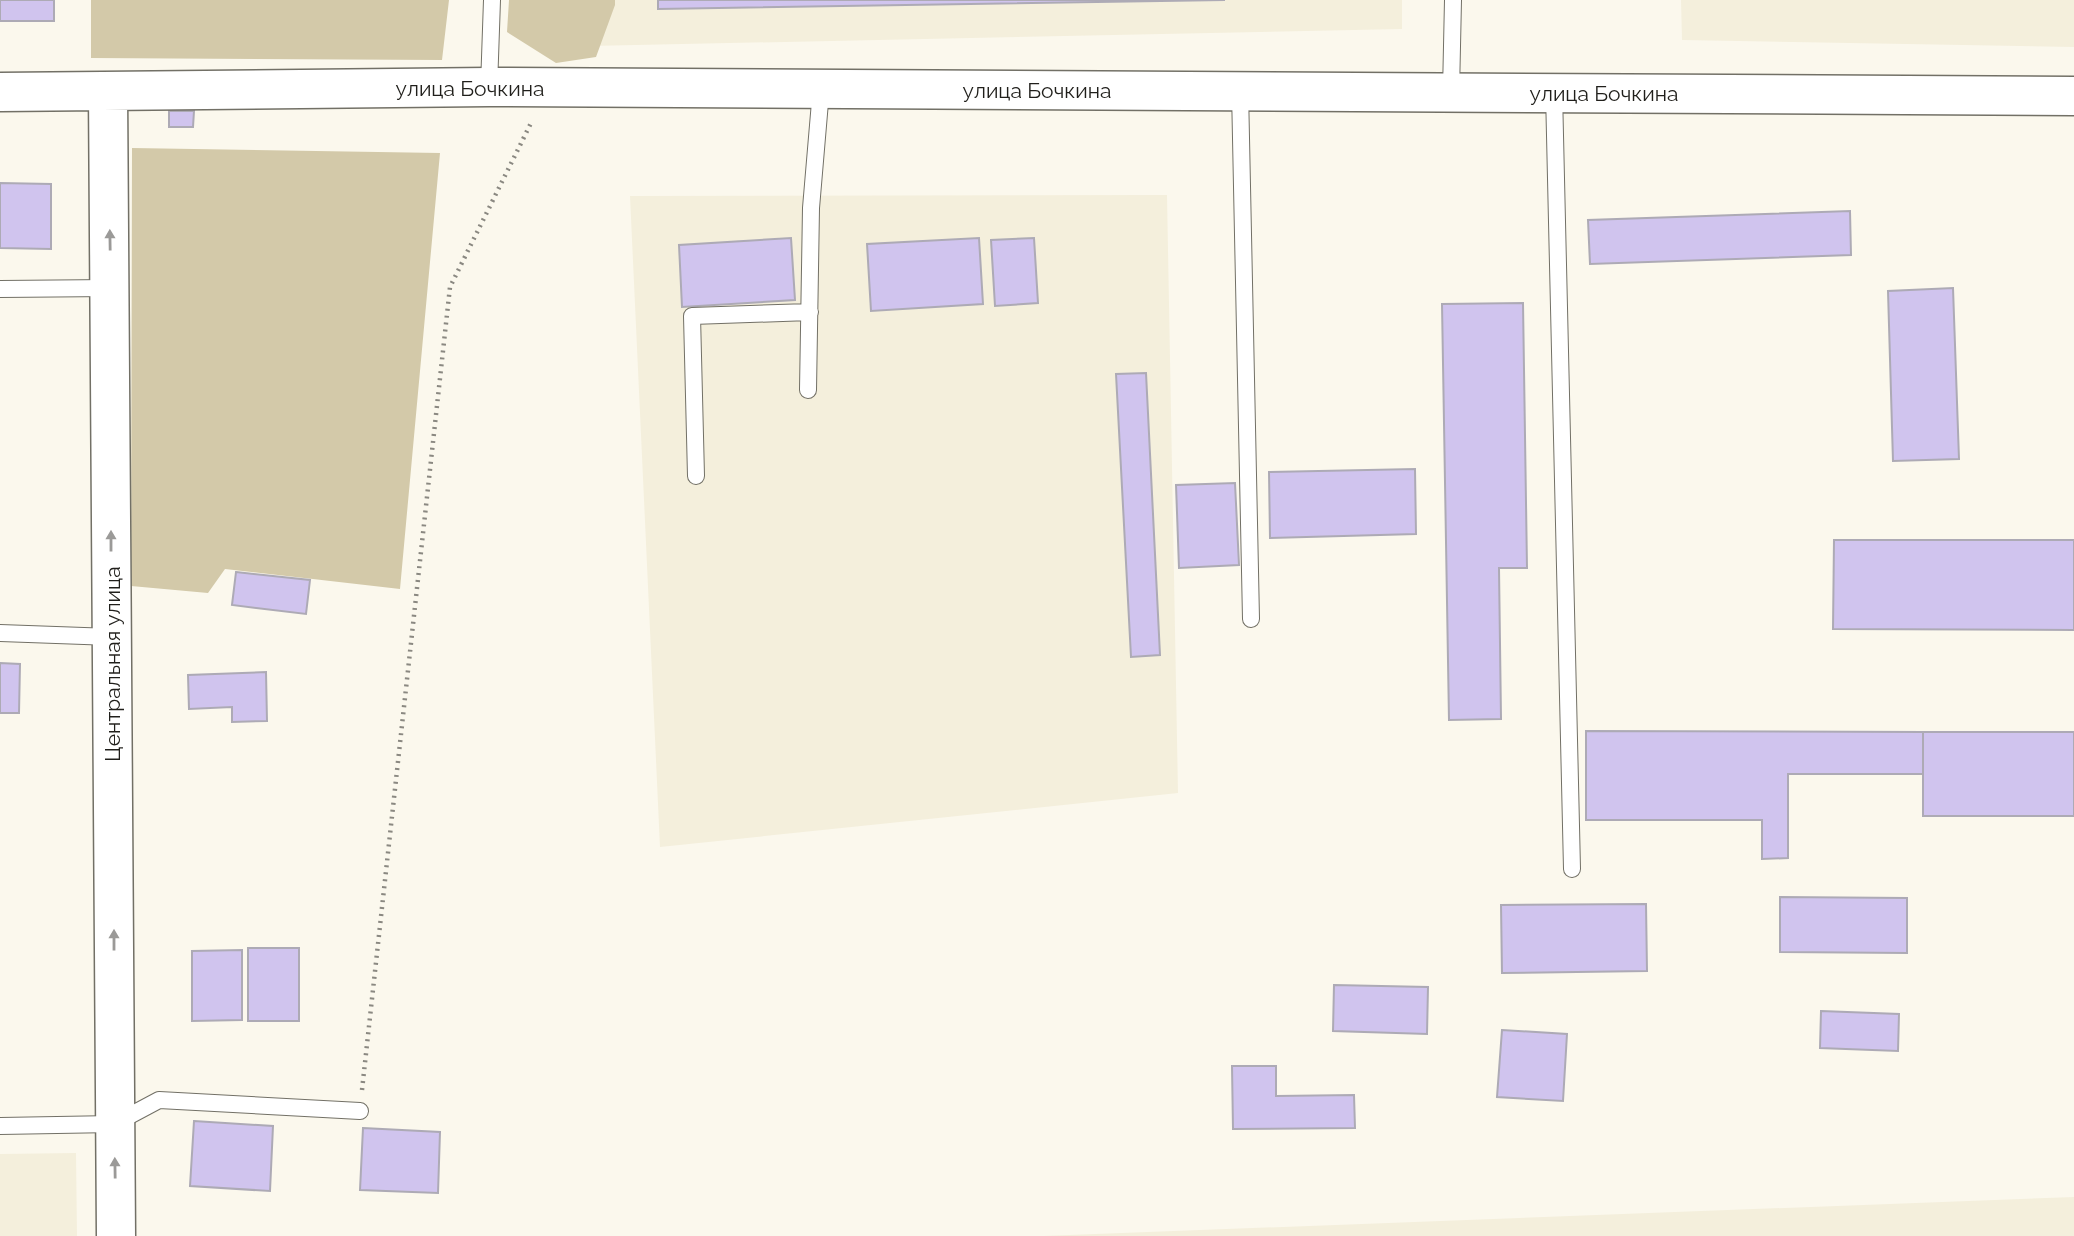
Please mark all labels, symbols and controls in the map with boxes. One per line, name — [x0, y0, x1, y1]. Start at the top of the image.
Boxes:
street label: улица Бочкина — [396, 76, 544, 101]
street label: улица Бочкина — [963, 78, 1111, 103]
street label: улица Бочкина — [1530, 81, 1678, 106]
one-way arrow — [104, 229, 116, 251]
one-way arrow — [105, 530, 117, 552]
street label: Центральная улица — [100, 566, 125, 762]
one-way arrow — [108, 929, 120, 951]
one-way arrow — [109, 1157, 121, 1179]

